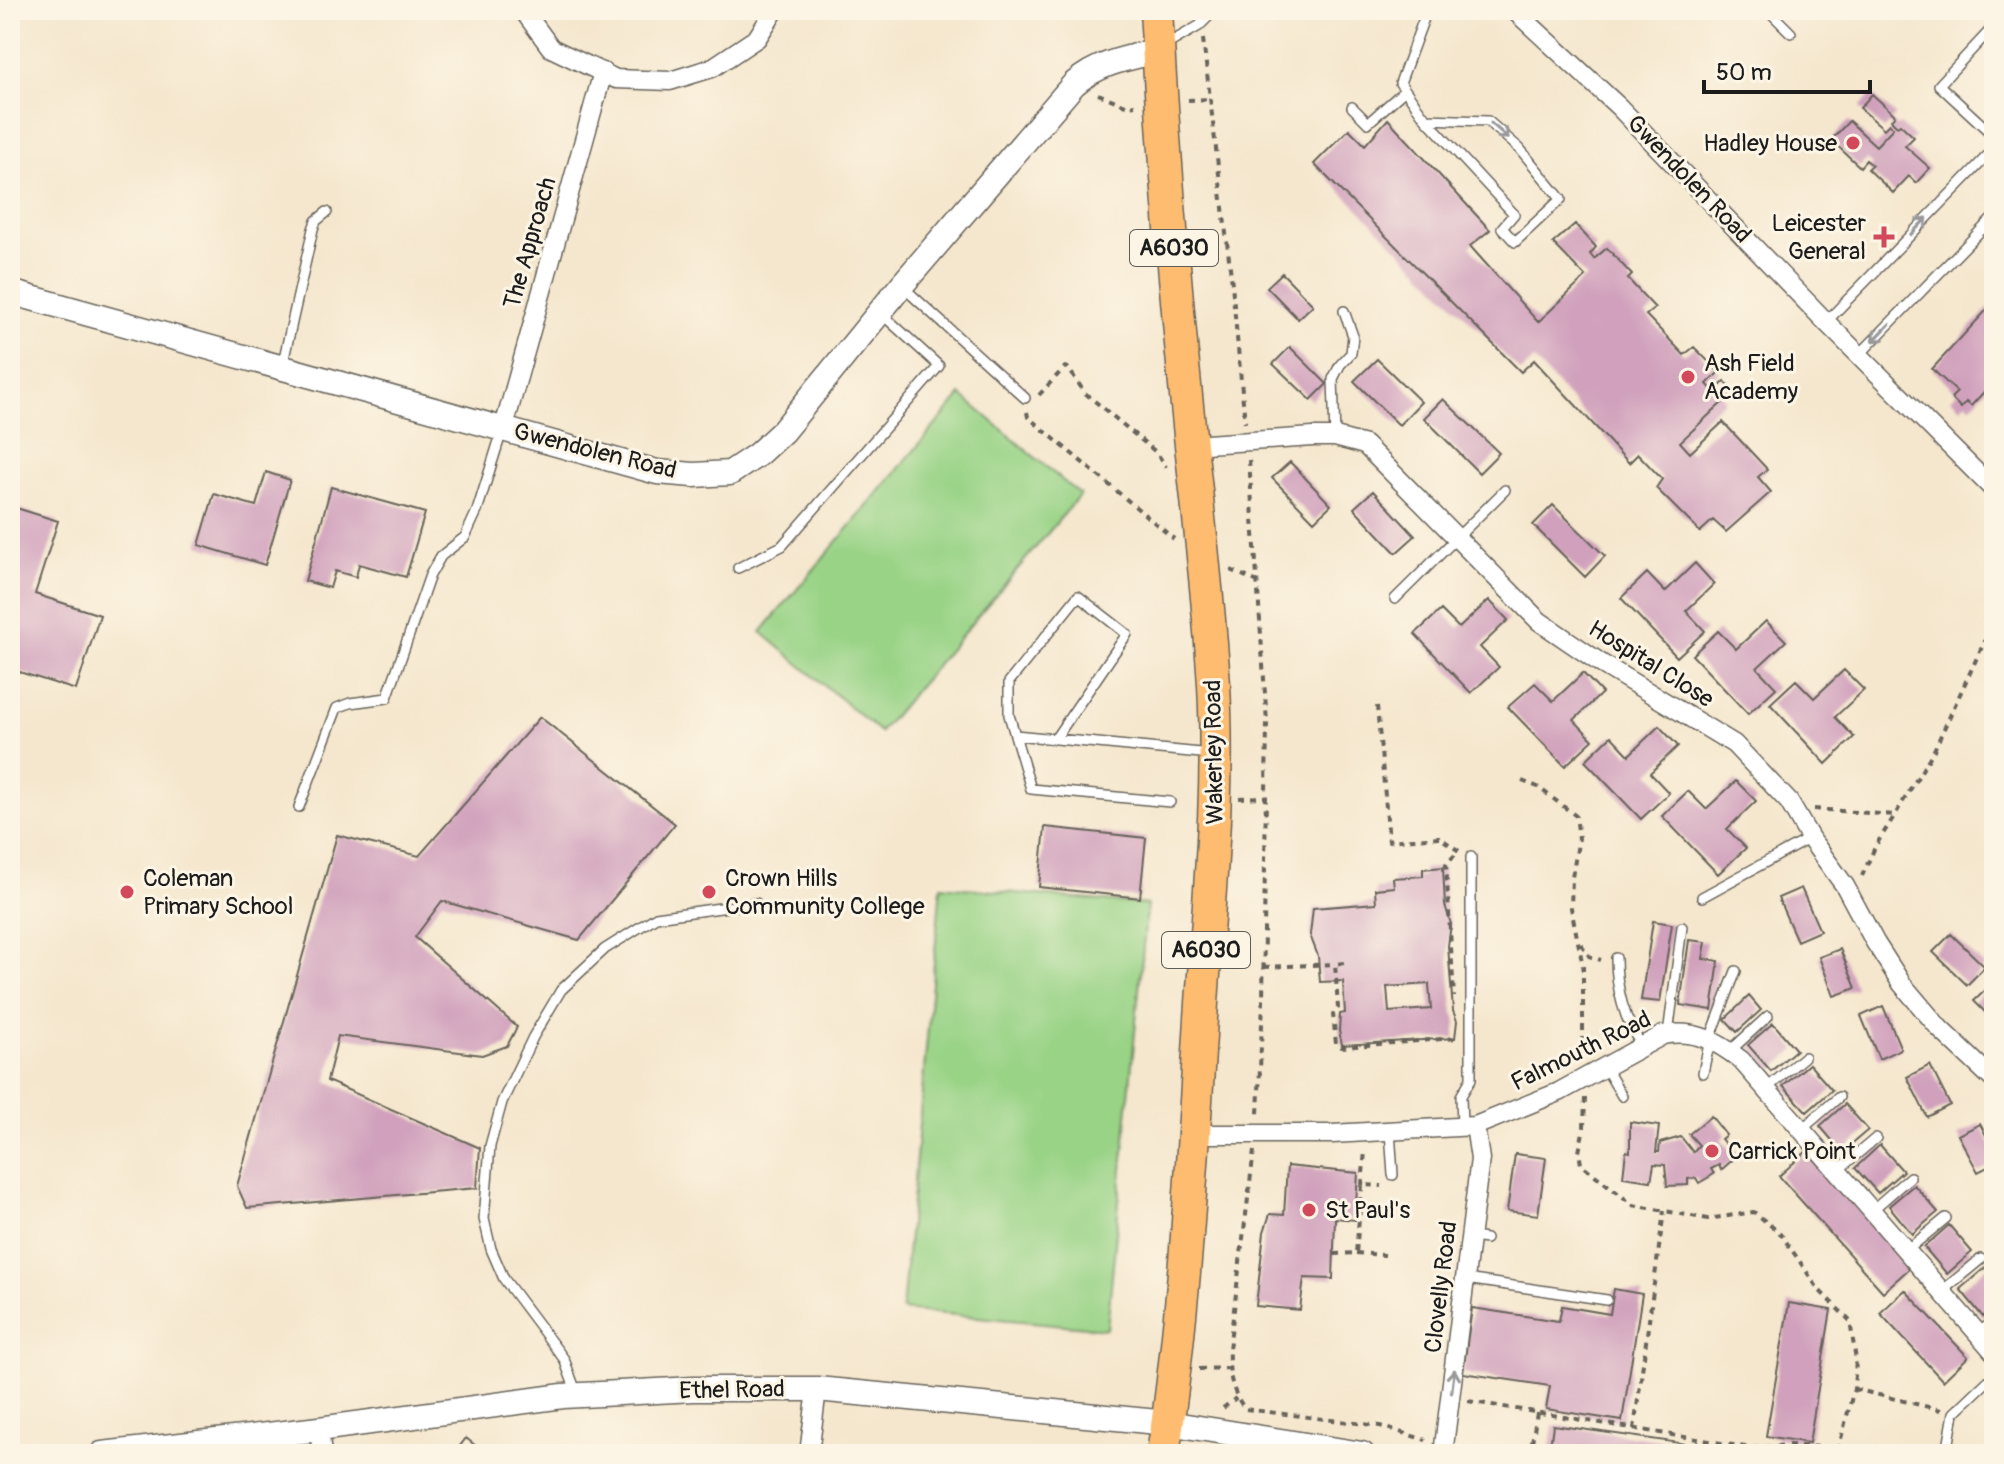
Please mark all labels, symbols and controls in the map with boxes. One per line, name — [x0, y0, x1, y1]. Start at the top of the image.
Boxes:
scale bar — [1704, 44, 1870, 94]
text: 50 m — [1716, 58, 1772, 87]
street label: Gwendolen Road — [1621, 109, 1757, 249]
one-way arrow — [1489, 122, 1509, 140]
place label: Hadley House — [1703, 129, 1837, 158]
marker: Hadley House — [1844, 134, 1862, 152]
street label: The Approach — [497, 174, 563, 312]
place label: Leicester General — [1772, 209, 1866, 266]
one-way arrow — [1909, 217, 1928, 236]
marker: Leicester General — [1873, 226, 1895, 248]
road number: A6030 — [1130, 230, 1218, 266]
one-way arrow — [1872, 323, 1891, 342]
place label: Ash Field Academy — [1704, 349, 1798, 406]
marker: Ash Field Academy — [1679, 368, 1697, 386]
street label: Gwendolen Road — [511, 417, 679, 485]
street label: Hospital Close — [1583, 614, 1719, 714]
street label: Wakerley Road — [1198, 679, 1230, 825]
place label: Coleman Primary School — [143, 864, 293, 921]
place label: Crown Hills Community College — [725, 864, 925, 921]
marker: Coleman Primary School — [118, 883, 136, 901]
marker: Crown Hills Community College — [700, 883, 718, 901]
road number: A6030 — [1162, 932, 1250, 968]
street label: Falmouth Road — [1506, 1005, 1656, 1097]
place label: Carrick Point — [1728, 1137, 1856, 1166]
marker: Carrick Point — [1703, 1142, 1721, 1160]
place label: St Paul's — [1325, 1196, 1410, 1225]
marker: St Paul's — [1300, 1201, 1318, 1219]
street label: Clovelly Road — [1419, 1219, 1463, 1355]
one-way arrow — [1445, 1368, 1460, 1395]
street label: Ethel Road — [679, 1375, 785, 1405]

